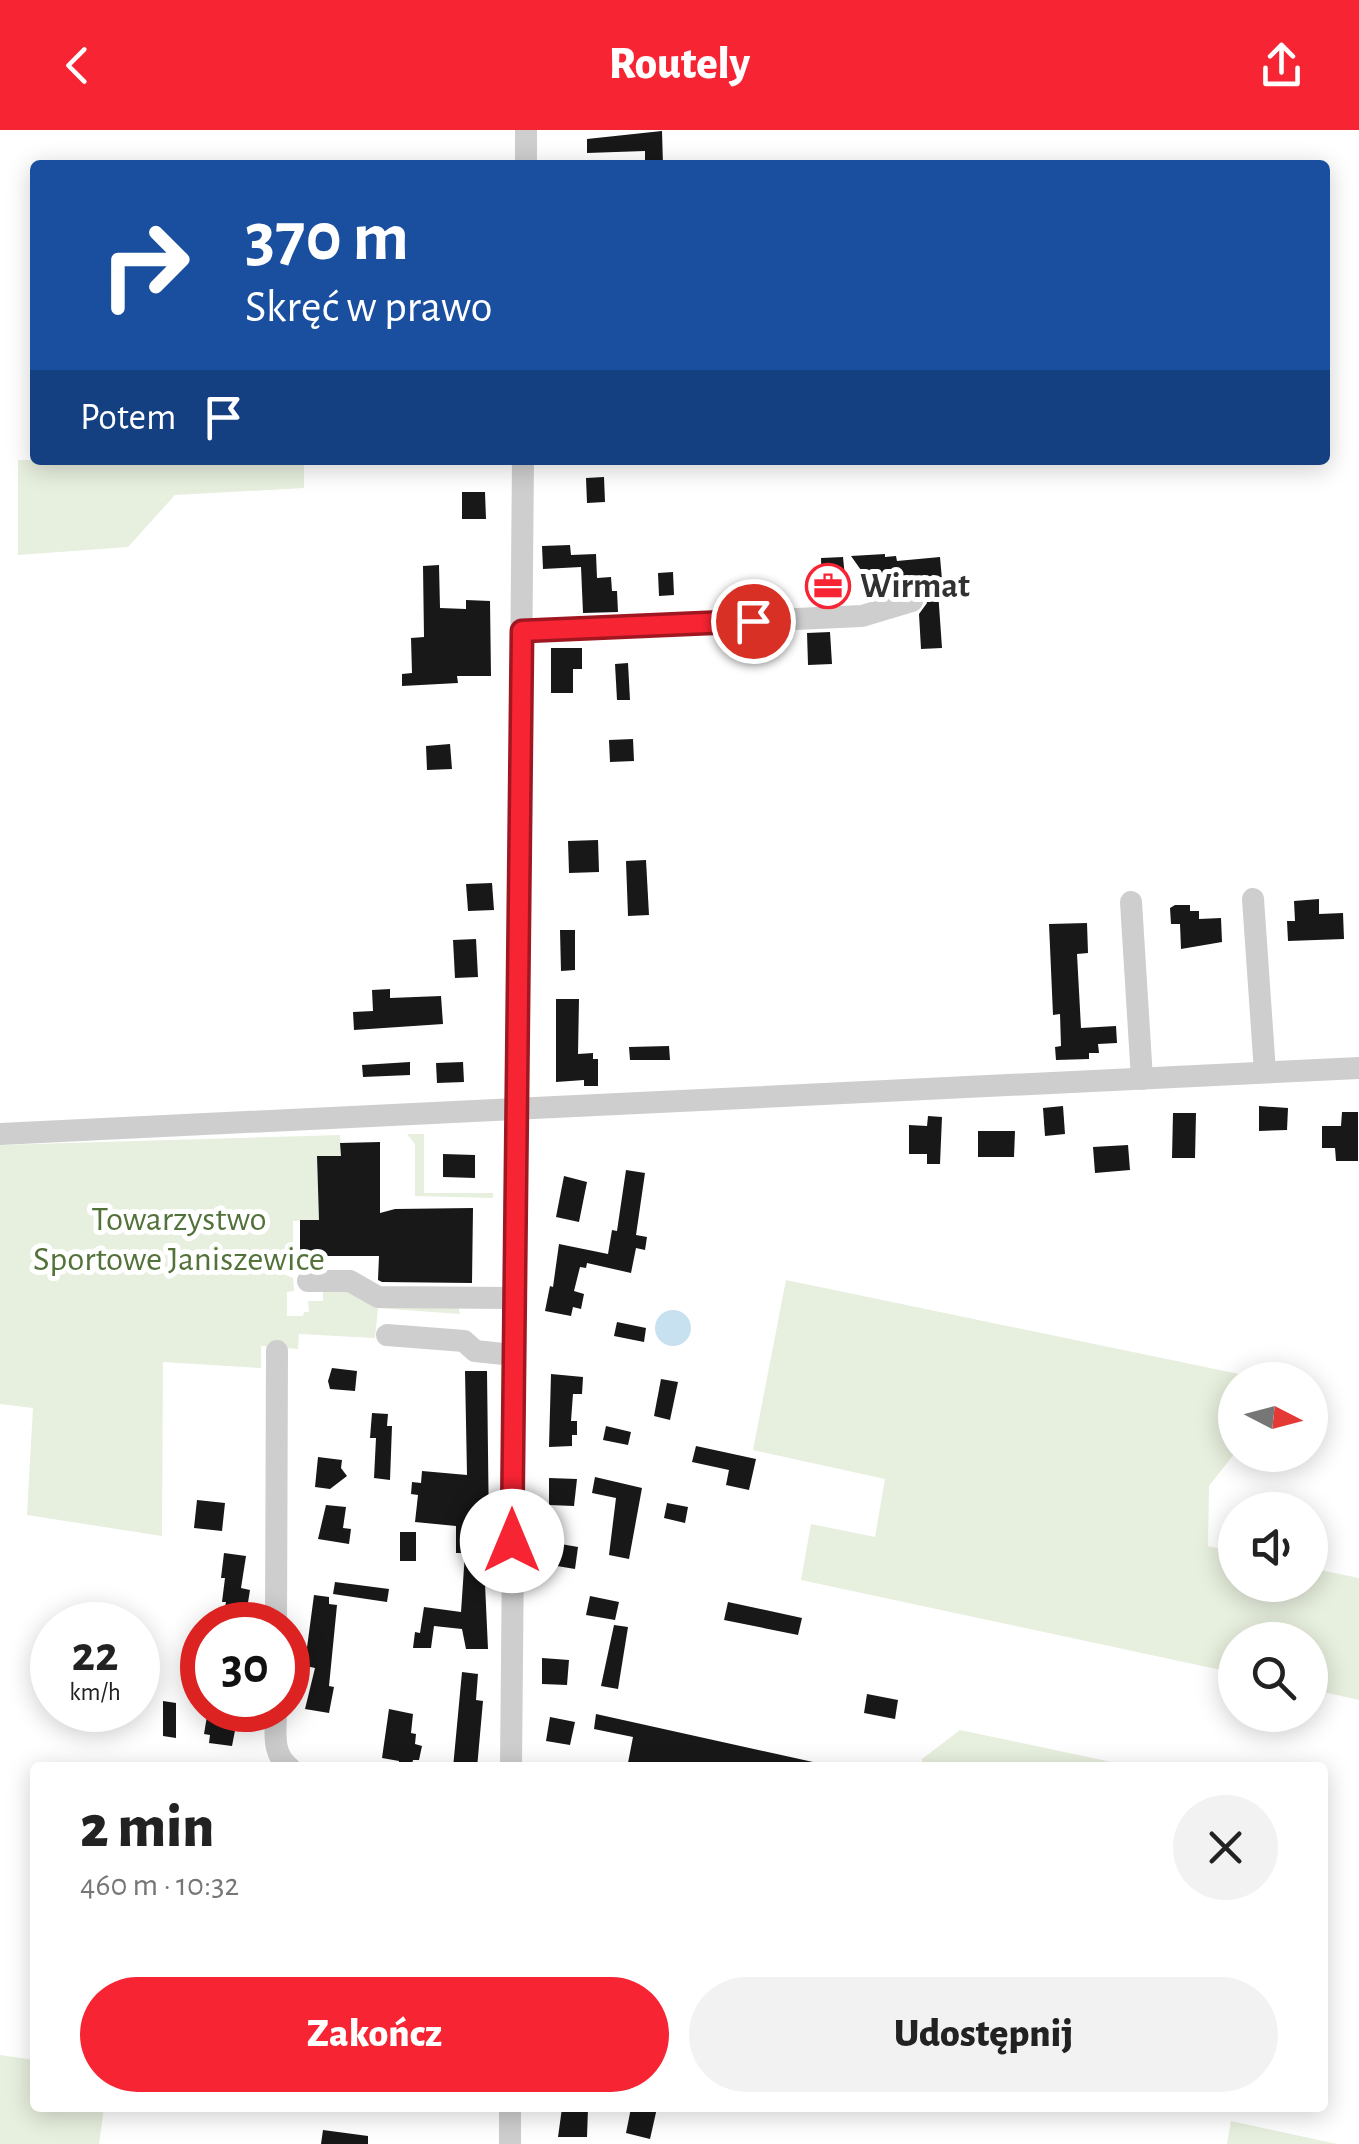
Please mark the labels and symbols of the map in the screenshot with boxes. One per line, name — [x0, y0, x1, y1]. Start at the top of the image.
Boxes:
office icon: Wirmat — [805, 563, 851, 609]
place label: Wirmat — [860, 569, 970, 604]
pin — [711, 579, 796, 664]
park label: Towarzystwo Sportowe Janiszewice — [33, 1202, 325, 1277]
north arrow — [1218, 1362, 1328, 1472]
position arrow — [460, 1489, 564, 1593]
speed limit sign: 30 — [180, 1602, 310, 1732]

